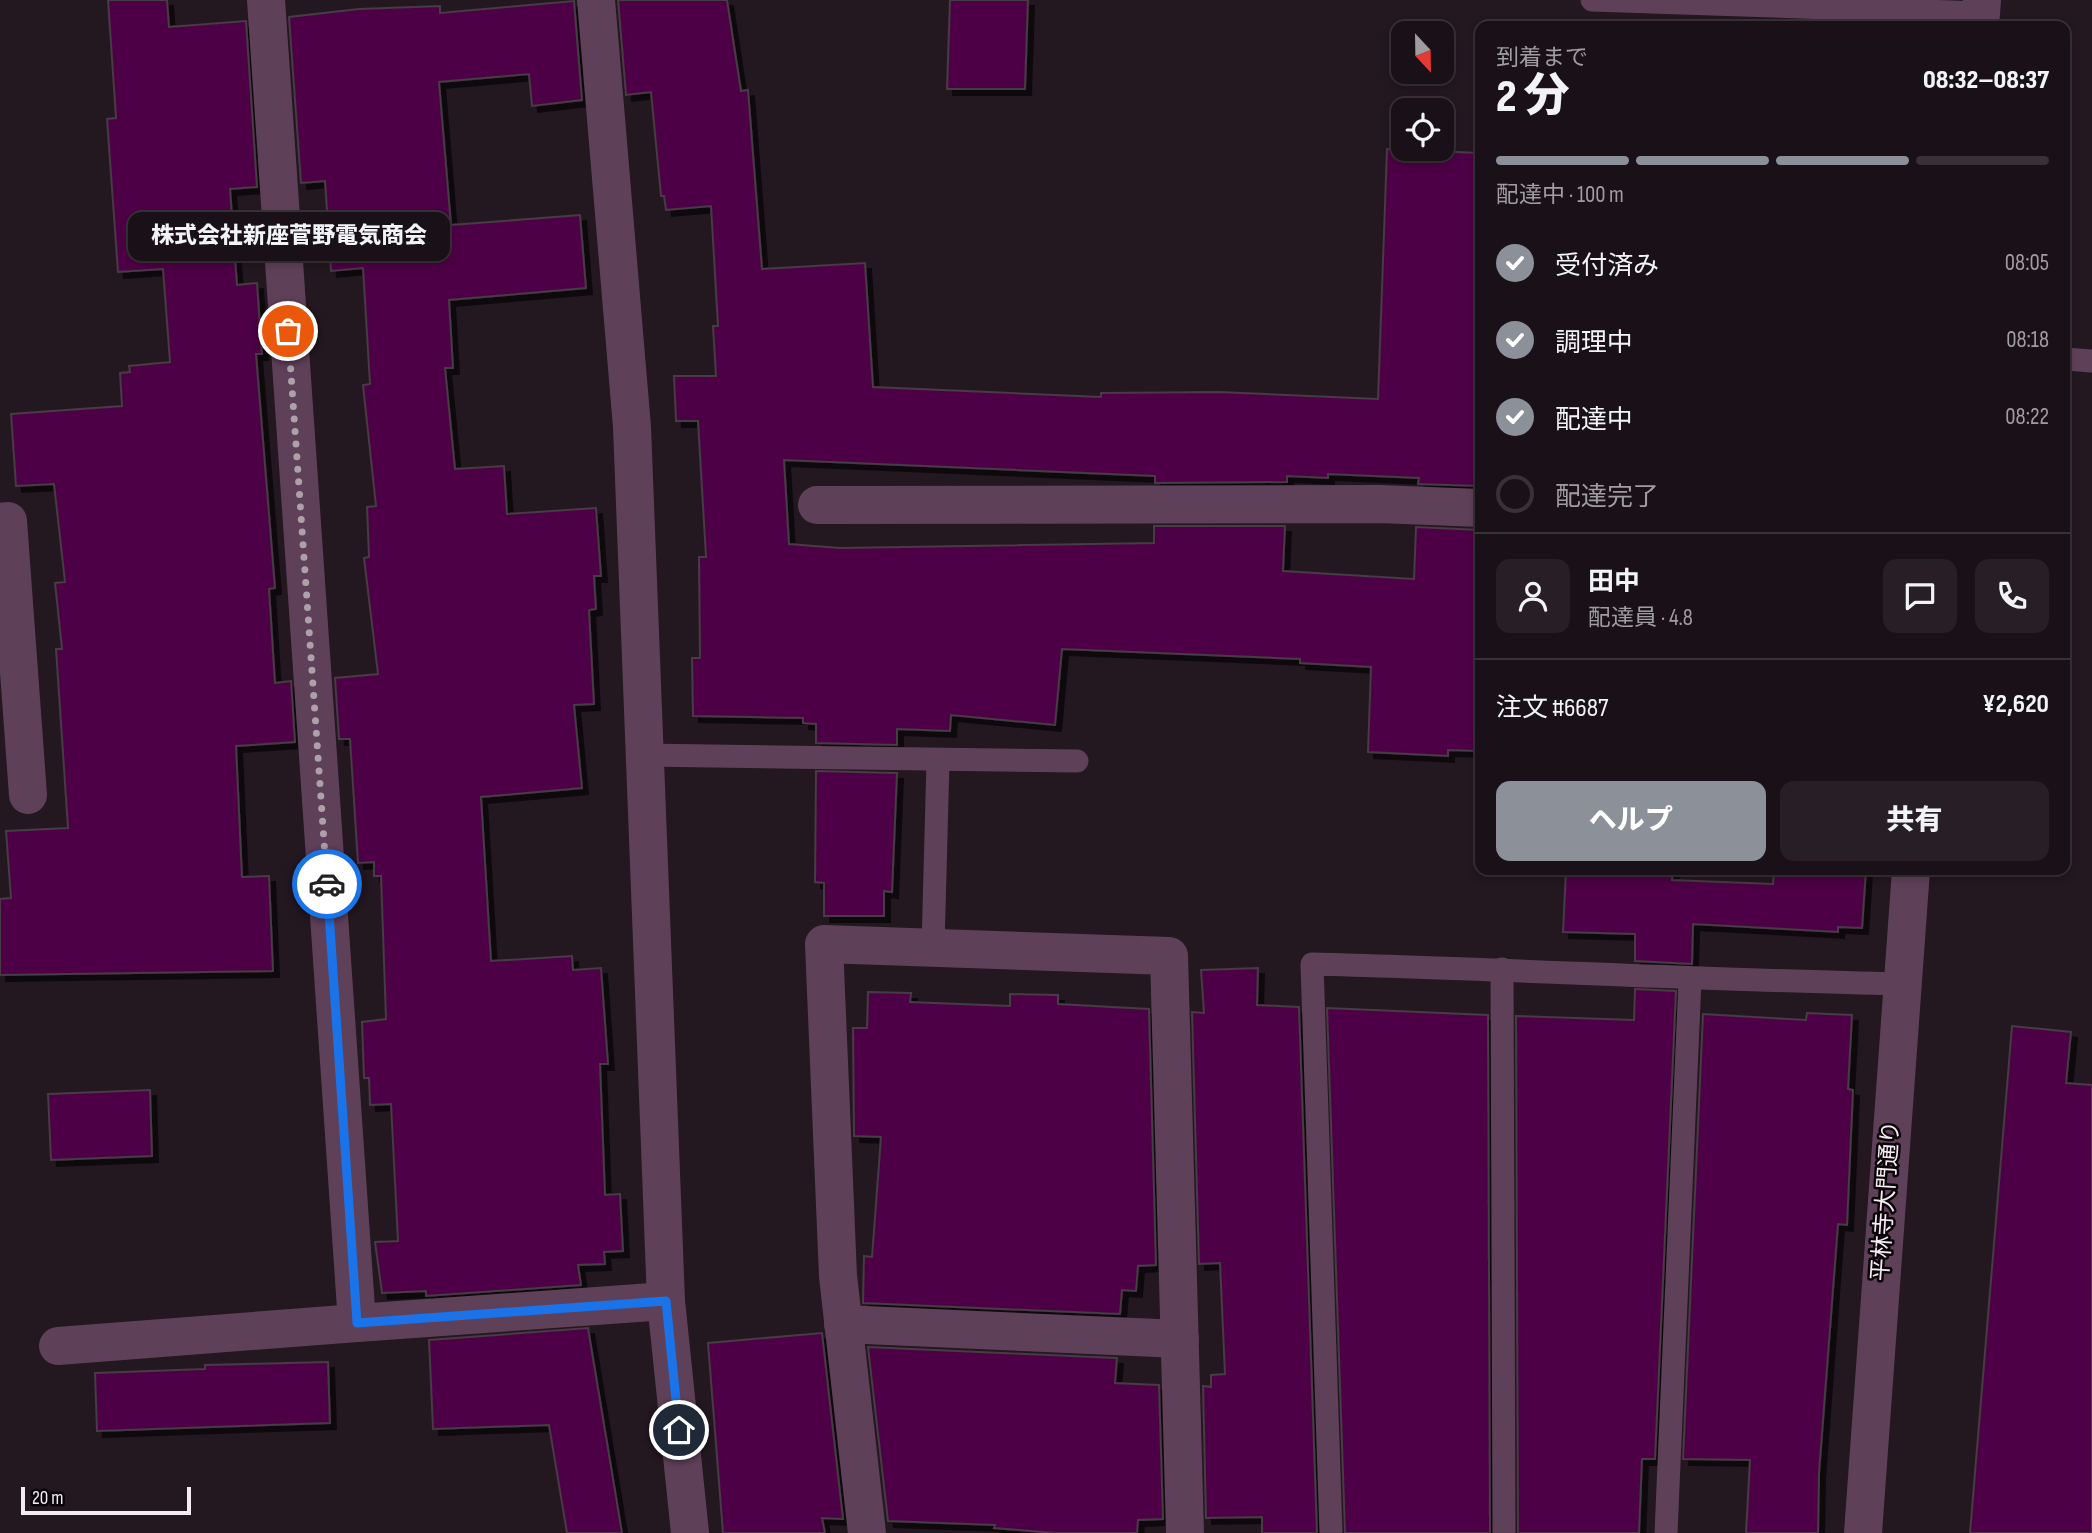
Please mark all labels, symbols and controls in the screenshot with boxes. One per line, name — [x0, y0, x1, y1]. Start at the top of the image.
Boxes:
north arrow — [1391, 21, 1454, 84]
map controls — [1391, 21, 1454, 161]
text: 到着まで — [1496, 44, 1588, 72]
text: 08:32–08:37 — [1923, 65, 2049, 96]
text: 2 分 — [1496, 70, 1570, 125]
button: locate — [1391, 98, 1454, 161]
text: 配達中 · 100 m — [1496, 181, 1624, 209]
callout: 株式会社新座菅野電気商会 — [127, 212, 449, 261]
text: 株式会社新座菅野電気商会 — [151, 222, 427, 250]
icon: check — [1496, 244, 1534, 282]
text: 08:05 — [2005, 249, 2049, 277]
text: 受付済み — [1555, 251, 1659, 282]
pin — [258, 301, 318, 361]
icon: bag — [269, 312, 307, 350]
icon: check — [1496, 321, 1534, 359]
text: 08:18 — [2006, 326, 2049, 354]
text: 調理中 — [1555, 328, 1633, 359]
icon: check — [1496, 398, 1534, 436]
text: 08:22 — [2005, 403, 2049, 431]
text: 配達中 — [1555, 405, 1633, 436]
text: 配達完了 — [1555, 482, 1659, 513]
button: person — [1496, 559, 1570, 633]
button: chat — [1883, 559, 1957, 633]
button: phone — [1975, 559, 2049, 633]
text: 田中 — [1588, 567, 1640, 598]
text: 配達員 · 4.8 — [1588, 604, 1693, 632]
text: ¥2,620 — [1982, 689, 2049, 720]
text: 注文 #6687 — [1496, 693, 1608, 724]
button: ヘルプ — [1496, 781, 1766, 861]
button: 共有 — [1780, 781, 2049, 861]
courier — [292, 849, 362, 919]
icon: car — [308, 865, 346, 903]
street label: 平林寺大門通り — [1866, 1120, 1906, 1282]
pin — [649, 1400, 709, 1460]
icon: home — [660, 1411, 698, 1449]
scale bar — [21, 1484, 191, 1516]
text: 20 m — [32, 1487, 64, 1510]

